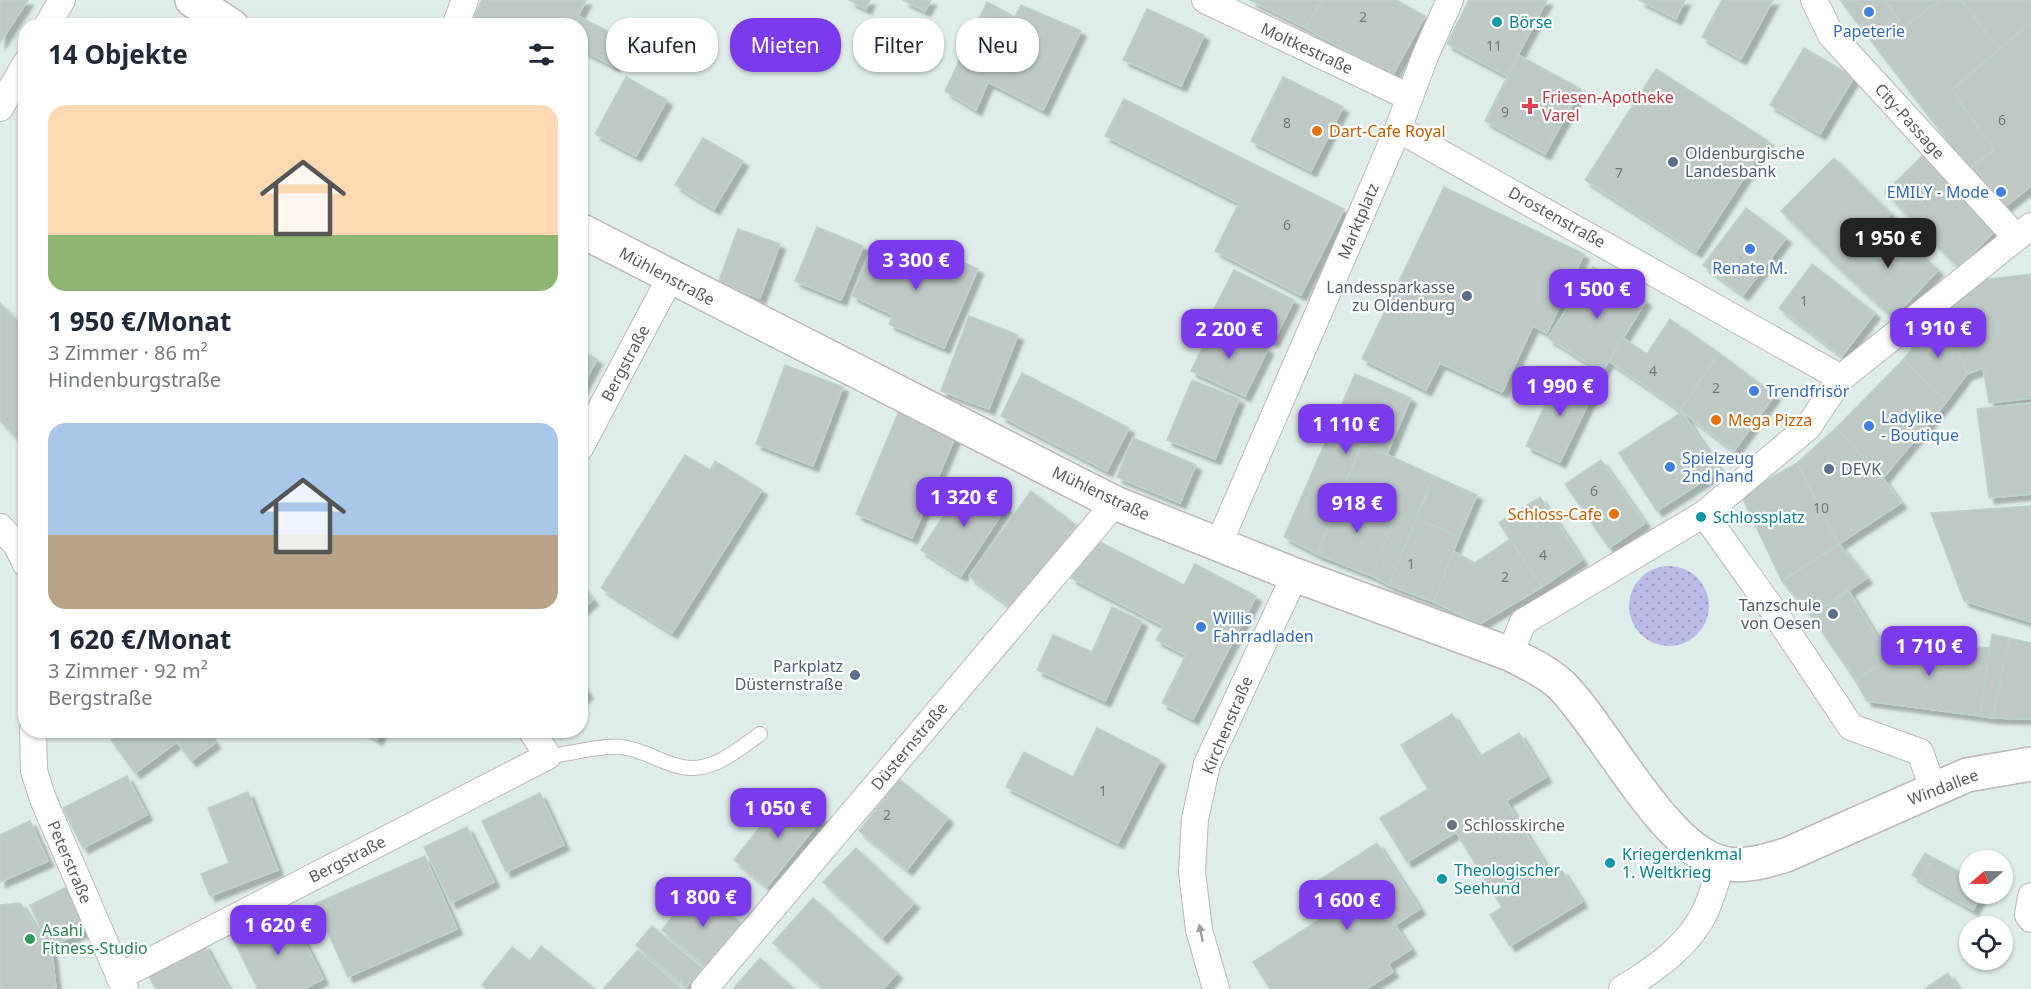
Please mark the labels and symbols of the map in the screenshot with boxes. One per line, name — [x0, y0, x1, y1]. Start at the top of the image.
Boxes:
marker: Papeterie — [1862, 5, 1876, 19]
house number: 2 — [1359, 7, 1367, 26]
place label: Börse — [1509, 11, 1552, 33]
marker: Börse — [1490, 15, 1504, 29]
street label: Moltkestraße — [1257, 17, 1357, 79]
place label: Papeterie — [1833, 20, 1905, 42]
house number: 11 — [1486, 36, 1502, 55]
street label: City-Passage — [1870, 78, 1950, 164]
place label: Friesen-Apotheke Varel — [1542, 86, 1674, 126]
marker: Friesen-Apotheke Varel — [1523, 99, 1537, 113]
house number: 9 — [1501, 102, 1509, 121]
house number: 6 — [1998, 110, 2006, 129]
house number: 8 — [1283, 113, 1291, 132]
place label: Dart-Cafe Royal — [1329, 120, 1446, 142]
marker: Dart-Cafe Royal — [1310, 124, 1324, 138]
place label: Oldenburgische Landesbank — [1685, 142, 1805, 182]
marker: Oldenburgische Landesbank — [1666, 155, 1680, 169]
house number: 7 — [1615, 163, 1623, 182]
street label: Marktplatz — [1332, 180, 1384, 262]
street label: Drostenstraße — [1505, 181, 1609, 253]
place label: EMILY - Mode — [1887, 181, 1989, 203]
marker: EMILY - Mode — [1994, 185, 2008, 199]
house number: 6 — [1283, 215, 1291, 234]
pin: 1 950 € — [1833, 218, 1943, 269]
pin: 3 300 € — [861, 240, 971, 291]
street label: Mühlenstraße — [615, 242, 719, 310]
marker: Renate M. — [1743, 242, 1757, 256]
place label: Renate M. — [1712, 257, 1788, 279]
pin: 1 500 € — [1542, 269, 1652, 320]
place label: Landessparkasse zu Oldenburg — [1326, 276, 1455, 316]
marker: Landessparkasse zu Oldenburg — [1460, 289, 1474, 303]
house number: 1 — [1800, 291, 1808, 310]
pin: 1 910 € — [1883, 308, 1993, 359]
pin: 2 200 € — [1174, 309, 1284, 360]
street label: Bergstraße — [596, 321, 654, 405]
house number: 4 — [1649, 361, 1657, 380]
pin: 1 990 € — [1505, 366, 1615, 417]
house number: 2 — [1712, 378, 1720, 397]
place label: Trendfrisör — [1766, 380, 1850, 402]
marker: Trendfrisör — [1747, 384, 1761, 398]
pin: 1 110 € — [1291, 404, 1401, 455]
place label: Ladylike - Boutique — [1881, 406, 1959, 446]
place label: Mega Pizza — [1728, 409, 1812, 431]
marker: Mega Pizza — [1709, 413, 1723, 427]
marker: Ladylike - Boutique — [1862, 419, 1876, 433]
place label: Spielzeug 2nd hand — [1682, 447, 1754, 487]
place label: DEVK — [1841, 458, 1881, 480]
marker: Spielzeug 2nd hand — [1663, 460, 1677, 474]
street label: Mühlenstraße — [1049, 461, 1153, 525]
marker: DEVK — [1822, 462, 1836, 476]
pin: 1 320 € — [909, 477, 1019, 528]
house number: 6 — [1590, 481, 1598, 500]
pin: 918 € — [1315, 483, 1399, 534]
house number: 10 — [1813, 498, 1829, 517]
place label: Schloss-Cafe — [1508, 503, 1602, 525]
place label: Schlossplatz — [1713, 506, 1805, 528]
marker: Schloss-Cafe — [1607, 507, 1621, 521]
marker: Schlossplatz — [1694, 510, 1708, 524]
house number: 4 — [1539, 545, 1547, 564]
house number: 1 — [1407, 554, 1415, 573]
house number: 2 — [1501, 567, 1509, 586]
place label: Tanzschule von Oesen — [1739, 594, 1821, 634]
place label: Willis Fahrradladen — [1213, 607, 1314, 647]
marker: Tanzschule von Oesen — [1826, 607, 1840, 621]
marker: Willis Fahrradladen — [1194, 620, 1208, 634]
pin: 1 710 € — [1874, 626, 1984, 677]
place label: Parkplatz Düsternstraße — [735, 655, 843, 695]
marker: Parkplatz Düsternstraße — [848, 668, 862, 682]
street label: Kirchenstraße — [1196, 673, 1258, 777]
street label: Düsternstraße — [866, 697, 952, 795]
street label: Windallee — [1905, 763, 1981, 811]
house number: 1 — [1099, 781, 1107, 800]
pin: 1 050 € — [723, 788, 833, 839]
house number: 2 — [883, 805, 891, 824]
place label: Schlosskirche — [1464, 814, 1565, 836]
street label: Peterstraße — [43, 817, 97, 907]
marker: Schlosskirche — [1445, 818, 1459, 832]
street label: Bergstraße — [305, 830, 389, 888]
place label: Kriegerdenkmal 1. Weltkrieg — [1622, 843, 1742, 883]
north arrow — [1959, 850, 2013, 904]
marker: Kriegerdenkmal 1. Weltkrieg — [1603, 856, 1617, 870]
place label: Theologischer Seehund — [1454, 859, 1561, 899]
marker: Theologischer Seehund — [1435, 872, 1449, 886]
pin: 1 800 € — [648, 877, 758, 928]
pin: 1 600 € — [1292, 880, 1402, 931]
pin: 1 620 € — [223, 905, 333, 956]
place label: Asahi Fitness-Studio — [42, 919, 148, 959]
one-way arrow — [1195, 923, 1205, 942]
marker: Asahi Fitness-Studio — [23, 932, 37, 946]

